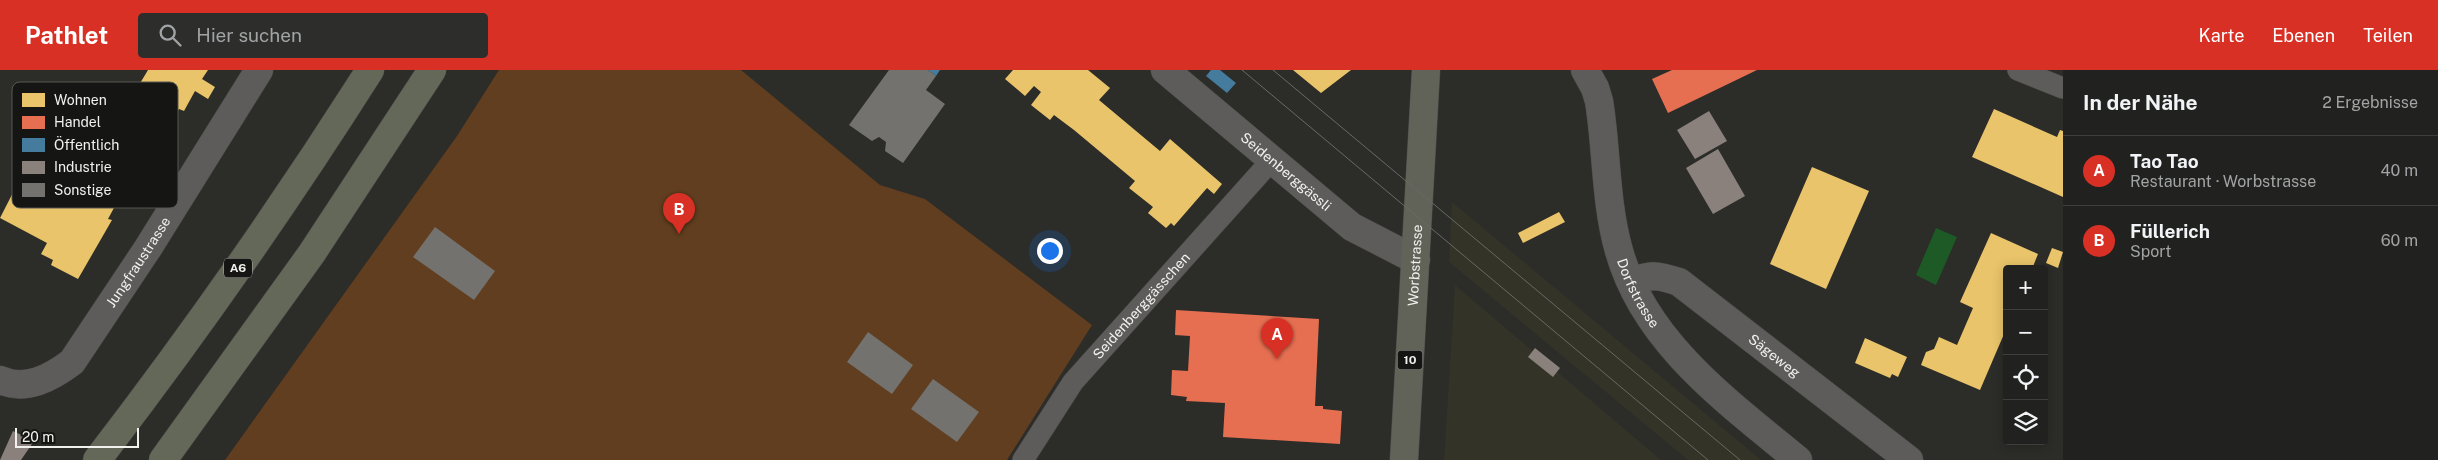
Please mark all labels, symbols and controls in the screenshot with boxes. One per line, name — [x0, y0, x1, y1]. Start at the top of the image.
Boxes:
search box — [138, 13, 488, 58]
text: Pathlet — [25, 21, 108, 49]
icon: search — [156, 21, 184, 49]
text: Hier suchen — [196, 24, 302, 46]
text: Karte — [2199, 25, 2244, 46]
text: Ebenen — [2272, 25, 2335, 46]
text: Teilen — [2363, 25, 2413, 46]
legend — [12, 82, 178, 208]
text: In der Nähe — [2083, 90, 2198, 115]
text: Wohnen — [54, 92, 107, 108]
text: 2 Ergebnisse — [2322, 93, 2418, 112]
text: Handel — [54, 114, 101, 130]
street label: Seidenberggässli — [1237, 129, 1335, 214]
text: Öffentlich — [54, 135, 119, 153]
text: Tao Tao — [2130, 150, 2199, 172]
text: Industrie — [54, 159, 112, 175]
text: A — [2093, 161, 2105, 180]
text: 40 m — [2380, 161, 2418, 180]
text: Restaurant · Worbstrasse — [2130, 172, 2316, 191]
text: Sonstige — [54, 182, 112, 198]
pin: B — [663, 193, 695, 234]
street label: Jungfraustrasse — [103, 214, 173, 310]
text: Füllerich — [2130, 220, 2210, 242]
street label: Worbstrasse — [1405, 224, 1425, 307]
text: B — [2094, 231, 2104, 250]
text: 60 m — [2381, 231, 2418, 250]
your location — [1037, 238, 1063, 264]
text: Sport — [2130, 242, 2172, 261]
street label: Seidenberggässchen — [1090, 249, 1193, 362]
street label: Dorfstrasse — [1614, 256, 1663, 331]
road number: A6 — [224, 258, 252, 278]
map controls — [2003, 265, 2048, 445]
button: + — [2003, 265, 2048, 310]
button: − — [2003, 310, 2048, 355]
pin: A — [1261, 318, 1293, 359]
street label: Sägeweg — [1745, 331, 1803, 381]
road number: 10 — [1398, 350, 1422, 370]
button: locate — [2003, 355, 2048, 400]
button: layers — [2003, 400, 2048, 445]
scale bar — [15, 425, 139, 448]
text: 20 m — [22, 429, 54, 445]

